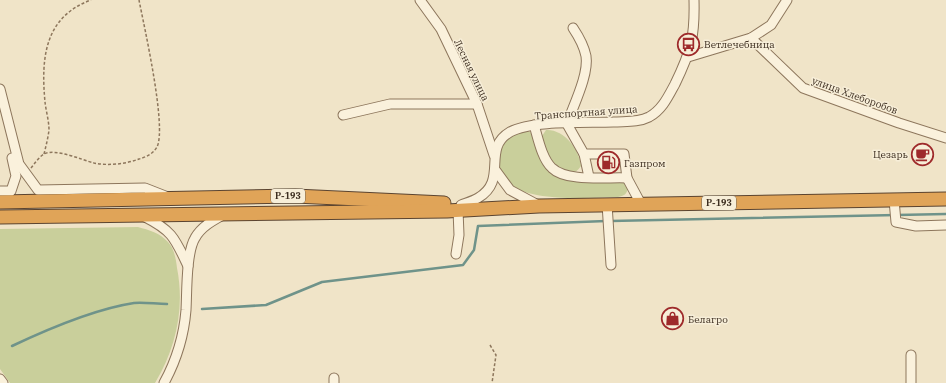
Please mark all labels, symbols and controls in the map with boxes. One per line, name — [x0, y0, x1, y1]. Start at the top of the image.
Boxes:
bus stop icon: Ветлечебница — [675, 31, 701, 57]
street label: Лесная улица — [451, 37, 492, 104]
place label: Ветлечебница — [704, 38, 775, 51]
street label: улица Хлеборобов — [810, 74, 900, 117]
street label: Транспортная улица — [534, 102, 638, 123]
cafe icon: Цезарь — [910, 141, 936, 167]
place label: Цезарь — [873, 148, 909, 161]
fuel station icon: Газпром — [595, 150, 621, 176]
place label: Газпром — [624, 157, 666, 170]
road number: Р-193 — [271, 189, 305, 203]
road number: Р-193 — [702, 196, 736, 210]
shop icon: Белагро — [660, 306, 686, 332]
place label: Белагро — [688, 313, 728, 326]

